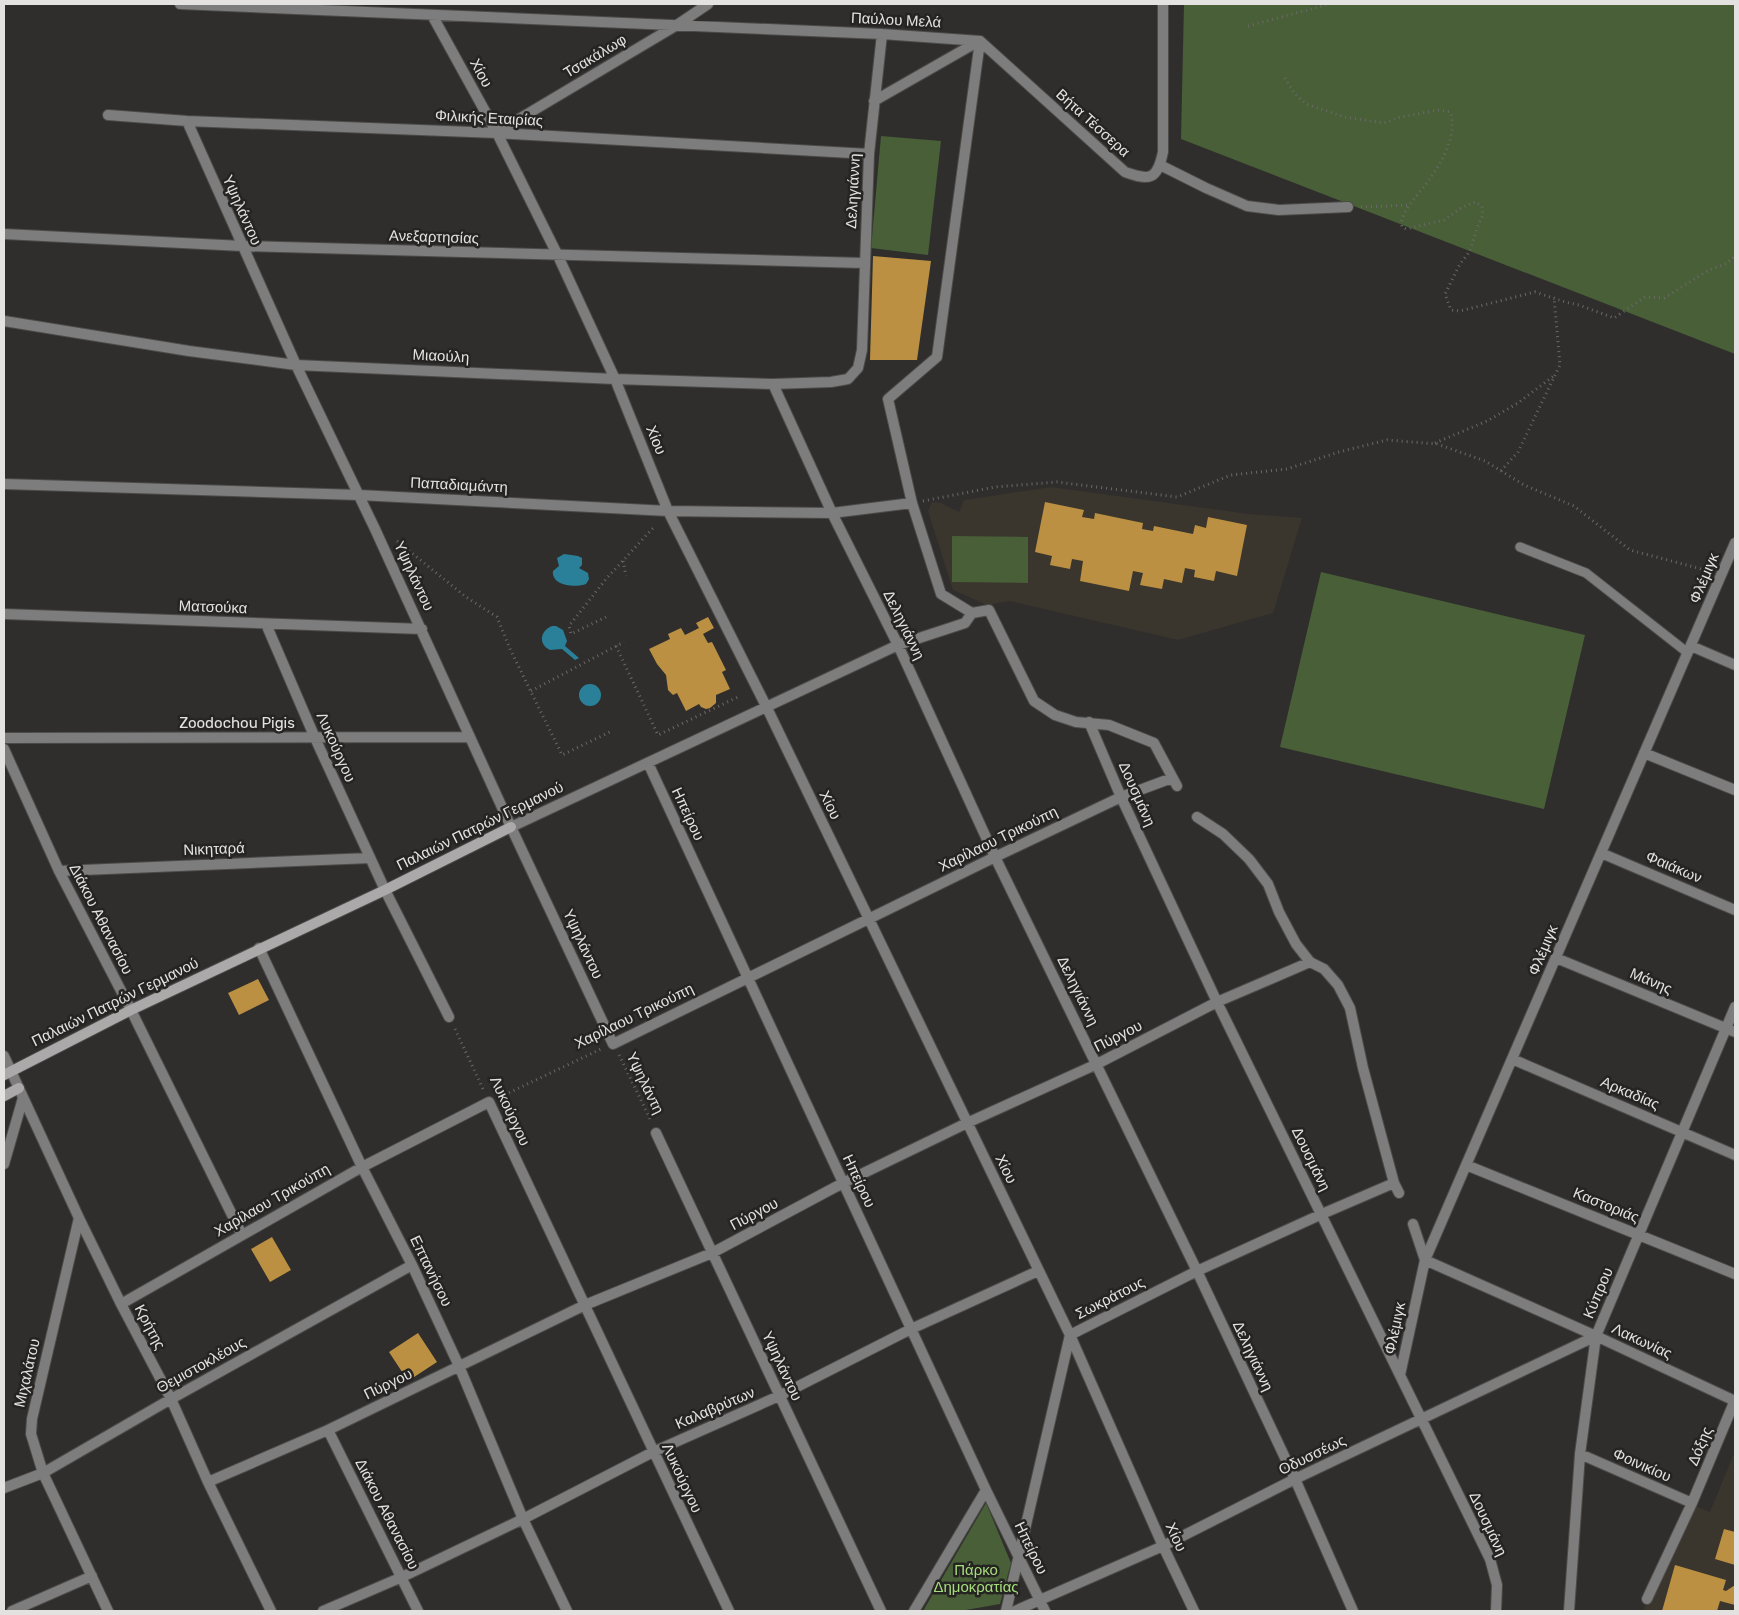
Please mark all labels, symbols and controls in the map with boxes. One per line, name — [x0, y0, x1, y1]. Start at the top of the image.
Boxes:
street label: Παύλου Μελά — [850, 9, 942, 31]
street label: Τσακάλωφ — [560, 30, 630, 82]
street label: Χίου — [466, 56, 496, 90]
street label: Βήτα Τέσσερα — [1052, 85, 1134, 161]
street label: Φιλικής Εταιρίας — [434, 106, 544, 130]
street label: Δεληγιάννη — [842, 153, 864, 229]
street label: Υψηλάντου — [219, 172, 265, 248]
street label: Ανεξαρτησίας — [389, 226, 479, 248]
street label: Μιαούλη — [412, 346, 470, 366]
street label: Χίου — [642, 423, 670, 457]
street label: Παπαδιαμάντη — [410, 473, 508, 497]
street label: Υψηλάντου — [390, 538, 438, 614]
street label: Φλέμιγκ — [1685, 550, 1723, 606]
street label: Δεληγιάννη — [879, 587, 929, 663]
street label: Ματσούκα — [178, 597, 248, 617]
street label: Λυκούργου — [313, 709, 359, 785]
street label: Zoodochou Pigis — [179, 714, 295, 732]
street label: Δουσμάνη — [1115, 759, 1159, 829]
street label: Παλαιών Πατρών Γερμανού — [394, 778, 566, 874]
street label: Ηπείρου — [668, 785, 708, 843]
street label: Χίου — [815, 788, 845, 822]
street label: Χαρίλαου Τρικούπη — [935, 802, 1061, 876]
street label: Νικηταρά — [183, 839, 245, 859]
street label: Φαιάκων — [1643, 847, 1705, 887]
street label: Διάκου Αθανασίου — [65, 861, 137, 977]
street label: Υψηλάντου — [559, 906, 607, 982]
street label: Φλέμιγκ — [1524, 922, 1562, 978]
street label: Δεληγιάννη — [1053, 953, 1103, 1029]
street label: Παλαιών Πατρών Γερμανού — [29, 954, 201, 1050]
street label: Μάνης — [1627, 964, 1675, 998]
street label: Χαρίλαου Τρικούπη — [571, 979, 697, 1053]
street label: Πύργου — [1091, 1016, 1145, 1056]
street label: Υψηλάντη — [622, 1049, 668, 1117]
street label: Λυκούργου — [486, 1073, 534, 1149]
street label: Αρκαδίας — [1598, 1073, 1662, 1113]
street label: Δουσμάνη — [1288, 1124, 1334, 1194]
street label: Ηπείρου — [839, 1152, 879, 1210]
street label: Χίου — [991, 1152, 1021, 1186]
street label: Χαρίλαου Τρικούπη — [211, 1160, 333, 1240]
street label: Καστοριάς — [1570, 1184, 1642, 1226]
street label: Πύργου — [727, 1194, 781, 1234]
street label: Επτανήσου — [406, 1233, 456, 1309]
street label: Κύπρου — [1579, 1265, 1617, 1321]
street label: Σωκράτους — [1072, 1273, 1148, 1323]
street label: Φλέμιγκ — [1381, 1300, 1409, 1356]
street label: Κρήτης — [131, 1301, 169, 1353]
street label: Δεληγιάννη — [1229, 1318, 1277, 1394]
street label: Λακωνίας — [1609, 1319, 1675, 1363]
street label: Υψηλάντου — [758, 1328, 806, 1404]
street label: Θεμιστοκλέους — [153, 1333, 249, 1397]
street label: Μιχαλάτου — [10, 1337, 44, 1409]
street label: Πύργου — [361, 1365, 415, 1403]
street label: Καλαβρύτων — [672, 1383, 758, 1433]
street label: Δόξης — [1684, 1424, 1716, 1468]
street label: Οδυσσέως — [1276, 1431, 1348, 1479]
street label: Λυκούργου — [658, 1440, 706, 1516]
street label: Φοινικίου — [1610, 1444, 1674, 1486]
street label: Διάκου Αθανασίου — [351, 1456, 423, 1572]
street label: Δουσμάνη — [1465, 1489, 1511, 1559]
street label: Ηπείρου — [1011, 1519, 1051, 1577]
street label: Χίου — [1162, 1520, 1190, 1554]
park label: Πάρκο Δημοκρατίας — [933, 1561, 1019, 1596]

